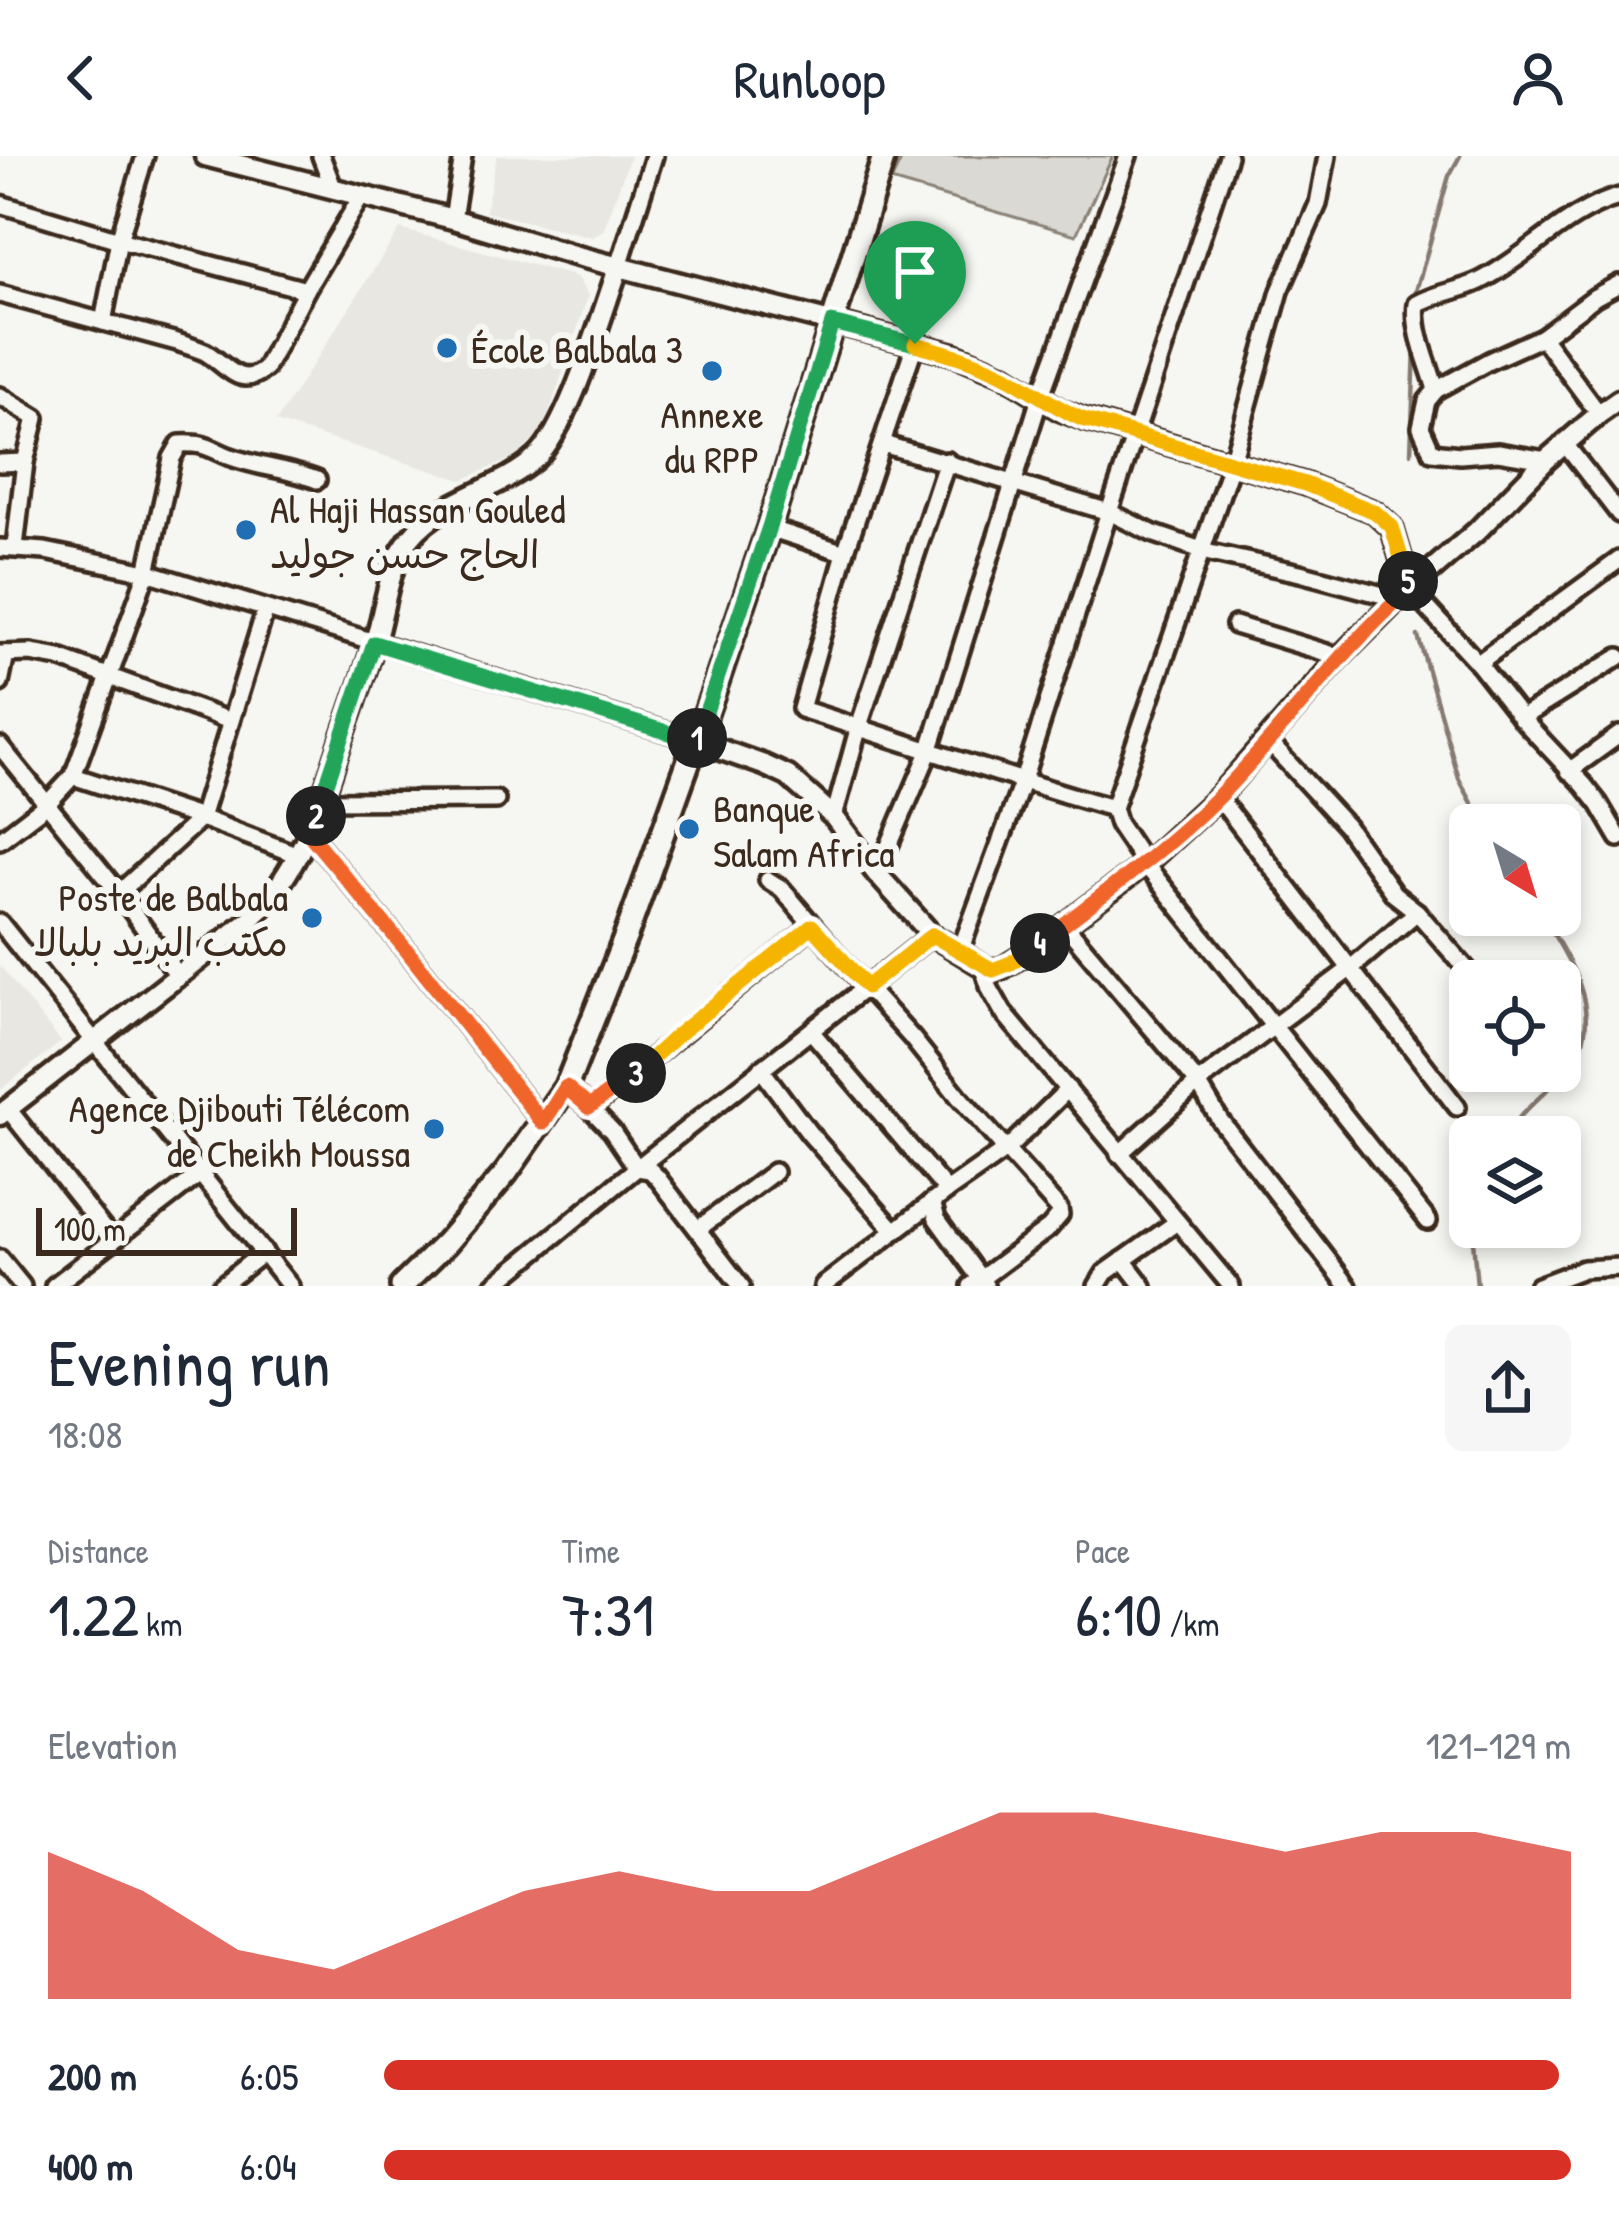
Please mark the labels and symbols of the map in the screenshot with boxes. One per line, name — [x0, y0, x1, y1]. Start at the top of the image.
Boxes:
pin — [864, 221, 966, 344]
place label: École Balbala 3 — [471, 322, 683, 375]
marker: École Balbala 3 — [434, 335, 460, 361]
marker: Annexe du RPP — [699, 358, 725, 384]
place label: Annexe du RPP — [661, 387, 763, 485]
place label: Al Haji Hassan Gouled الحاج حسن جوليد — [270, 482, 565, 581]
marker: Al Haji Hassan Gouled الحاج حسن جوليد — [233, 517, 259, 543]
pin: 5 — [1378, 551, 1438, 611]
pin: 1 — [667, 708, 727, 768]
place label: Banque Salam Africa — [713, 781, 895, 879]
pin: 2 — [286, 786, 346, 846]
north arrow — [1449, 804, 1581, 936]
marker: Banque Salam Africa — [676, 816, 702, 842]
place label: Poste de Balbala مكتب البريد بلبالا — [34, 870, 288, 968]
marker: Poste de Balbala مكتب البريد بلبالا — [299, 905, 325, 931]
pin: 4 — [1010, 913, 1070, 973]
pin: 3 — [606, 1043, 666, 1103]
place label: Agence Djibouti Télécom de Cheikh Moussa — [69, 1081, 410, 1179]
marker: Agence Djibouti Télécom de Cheikh Moussa — [421, 1116, 447, 1142]
scale bar — [36, 1202, 297, 1255]

